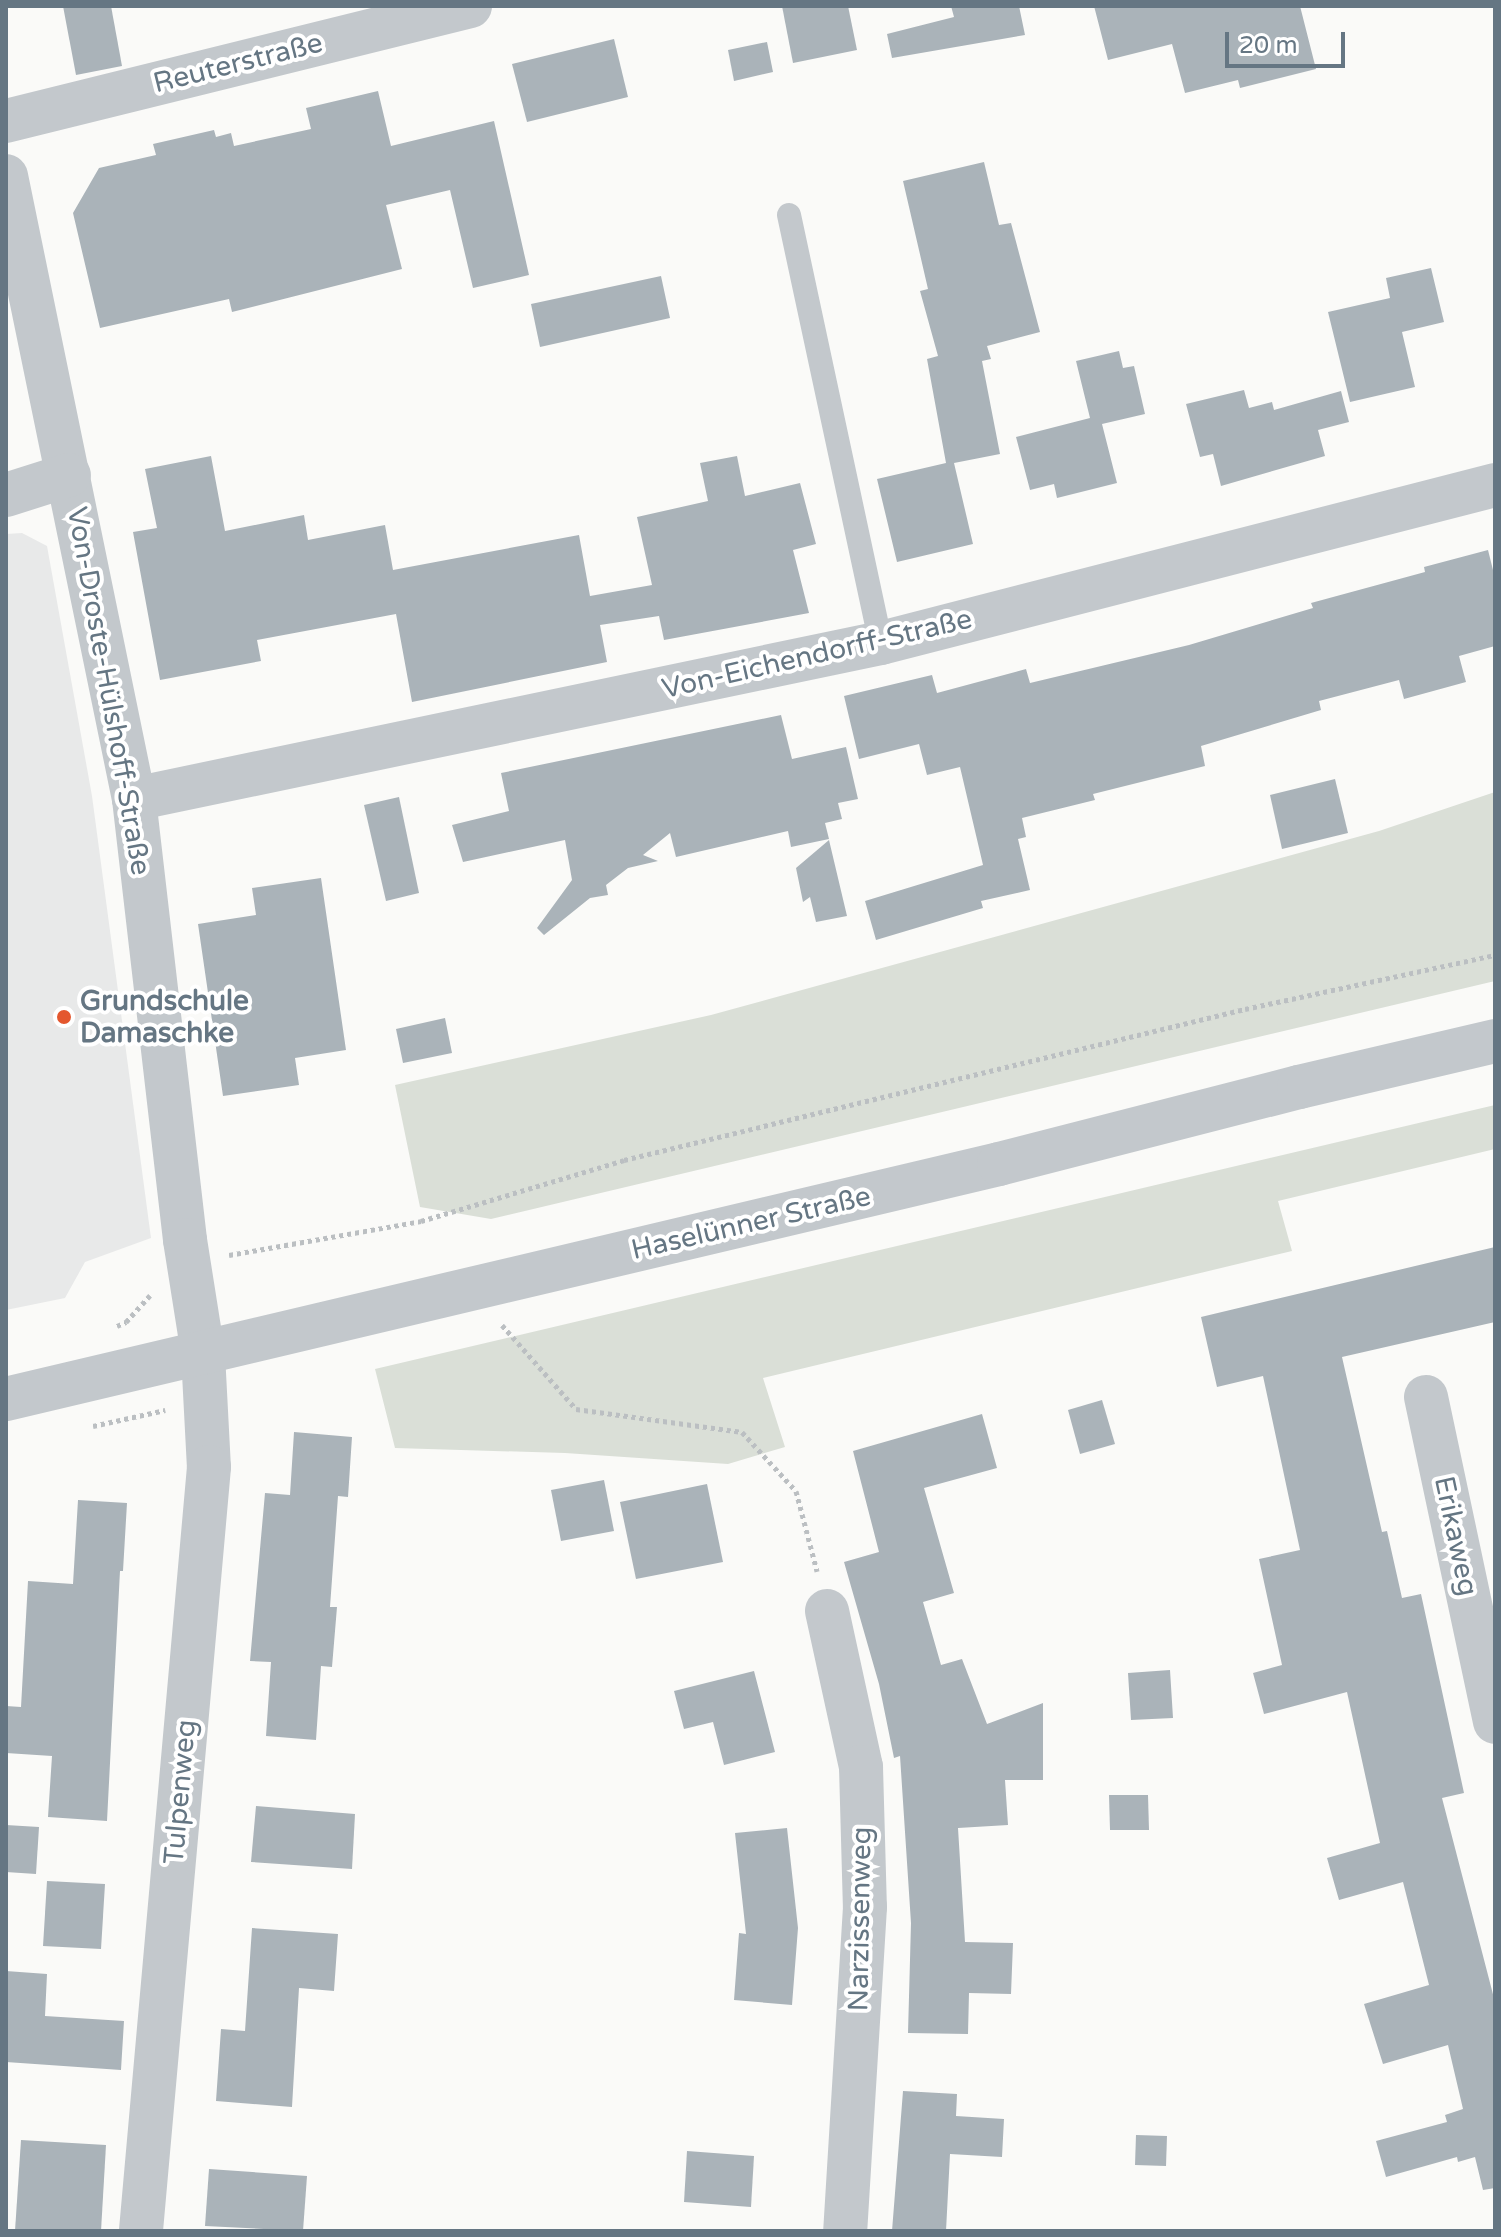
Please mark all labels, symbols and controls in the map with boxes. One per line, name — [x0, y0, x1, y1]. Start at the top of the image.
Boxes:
scale bar — [1229, 16, 1349, 66]
street label: Reuterstraße — [150, 26, 326, 100]
text: 20 m — [1239, 31, 1297, 60]
street label: Von-Droste-Hülshoff-Straße — [60, 504, 158, 878]
street label: Von-Eichendorff-Straße — [659, 602, 975, 706]
place label: Grundschule Damaschke — [80, 984, 249, 1050]
marker: Grundschule Damaschke — [55, 1008, 73, 1026]
street label: Haselünner Straße — [628, 1179, 874, 1267]
street label: Erikaweg — [1427, 1473, 1485, 1599]
street label: Tulpenweg — [157, 1718, 203, 1866]
street label: Narzissenweg — [842, 1826, 878, 2012]

